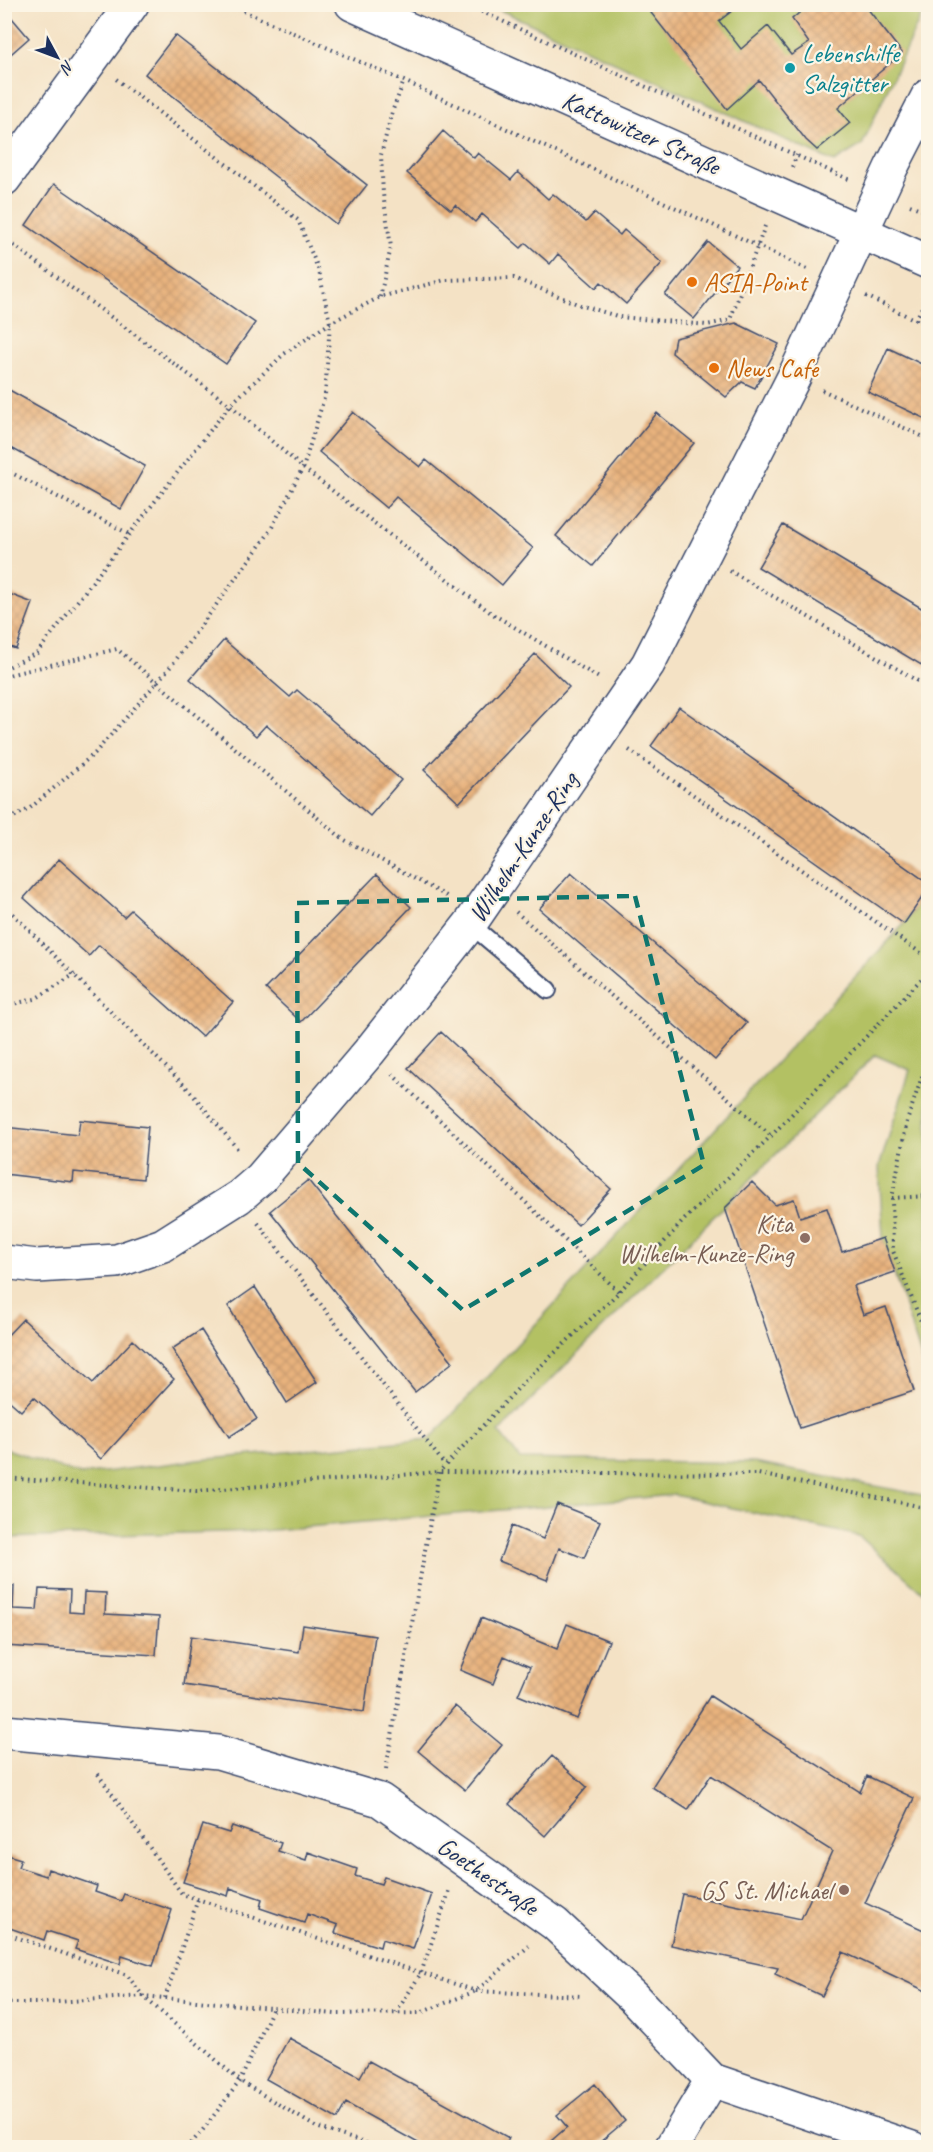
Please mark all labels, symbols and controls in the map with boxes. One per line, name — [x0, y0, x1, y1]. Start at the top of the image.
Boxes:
north arrow — [27, 27, 87, 87]
place label: Lebenshilfe Salzgitter — [802, 37, 902, 100]
text: N — [55, 56, 78, 79]
marker: Lebenshilfe Salzgitter — [783, 61, 797, 75]
street label: Kattowitzer Straße — [557, 84, 727, 184]
place label: ASIA-Point — [704, 266, 809, 299]
marker: ASIA-Point — [685, 275, 699, 289]
place label: News Cafe — [726, 352, 819, 385]
marker: News Cafe — [707, 361, 721, 375]
street label: Wilhelm-Kunze-Ring — [461, 764, 586, 928]
place label: Kita Wilhelm-Kunze-Ring — [619, 1207, 795, 1270]
marker: Kita Wilhelm-Kunze-Ring — [798, 1231, 812, 1245]
street label: Goethestraße — [431, 1829, 547, 1924]
place label: GS St. Michael — [701, 1874, 837, 1907]
marker: GS St. Michael — [837, 1883, 851, 1897]

